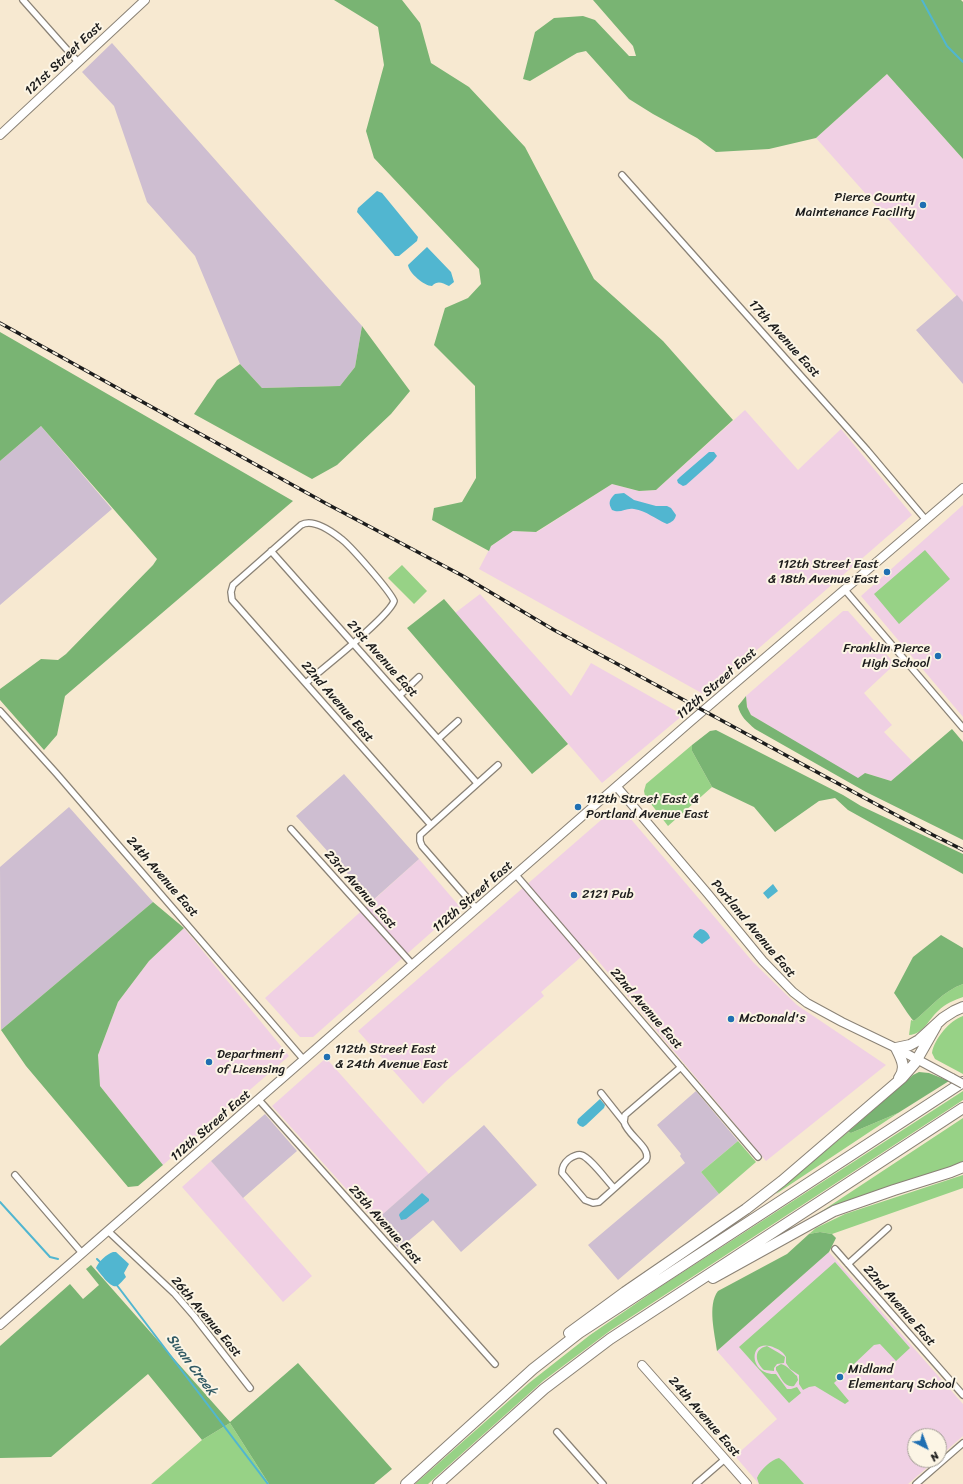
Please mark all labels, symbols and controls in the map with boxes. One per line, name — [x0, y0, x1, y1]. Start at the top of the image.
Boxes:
street label: 121st Street East — [22, 19, 106, 99]
place label: Pierce County Maintenance Facility — [795, 190, 915, 221]
marker: Pierce County Maintenance Facility — [918, 200, 928, 210]
street label: 17th Avenue East — [745, 297, 823, 381]
place label: 112th Street East & 18th Avenue East — [768, 557, 879, 588]
marker: 112th Street East & 18th Avenue East — [882, 567, 892, 577]
street label: 21st Avenue East — [343, 617, 421, 701]
place label: Franklin Pierce High School — [843, 641, 930, 672]
street label: 112th Street East — [674, 645, 760, 723]
marker: Franklin Pierce High School — [933, 651, 943, 661]
street label: 22nd Avenue East — [297, 658, 377, 746]
place label: 112th Street East & Portland Avenue East — [586, 792, 709, 823]
marker: 112th Street East & Portland Avenue East — [573, 802, 583, 812]
street label: 24th Avenue East — [123, 833, 201, 921]
street label: 23rd Avenue East — [321, 847, 399, 933]
street label: 112th Street East — [430, 858, 516, 936]
street label: Portland Avenue East — [707, 877, 799, 981]
place label: 2121 Pub — [582, 887, 634, 903]
marker: 2121 Pub — [569, 890, 579, 900]
street label: 22nd Avenue East — [606, 965, 686, 1053]
place label: McDonald's — [739, 1011, 805, 1027]
marker: McDonald's — [726, 1014, 736, 1024]
place label: 112th Street East & 24th Avenue East — [335, 1042, 448, 1073]
place label: Department of Licensing — [217, 1047, 285, 1078]
marker: 112th Street East & 24th Avenue East — [322, 1052, 332, 1062]
marker: Department of Licensing — [204, 1057, 214, 1067]
street label: 112th Street East — [168, 1087, 254, 1165]
street label: 25th Avenue East — [345, 1182, 425, 1268]
street label: 22nd Avenue East — [859, 1262, 939, 1350]
street label: 26th Avenue East — [168, 1273, 244, 1361]
water label: Swan Creek — [162, 1331, 220, 1399]
place label: Midland Elementary School — [848, 1362, 955, 1393]
marker: Midland Elementary School — [835, 1372, 845, 1382]
street label: 24th Avenue East — [665, 1373, 743, 1461]
north arrow — [907, 1428, 947, 1468]
text: N — [926, 1447, 944, 1466]

